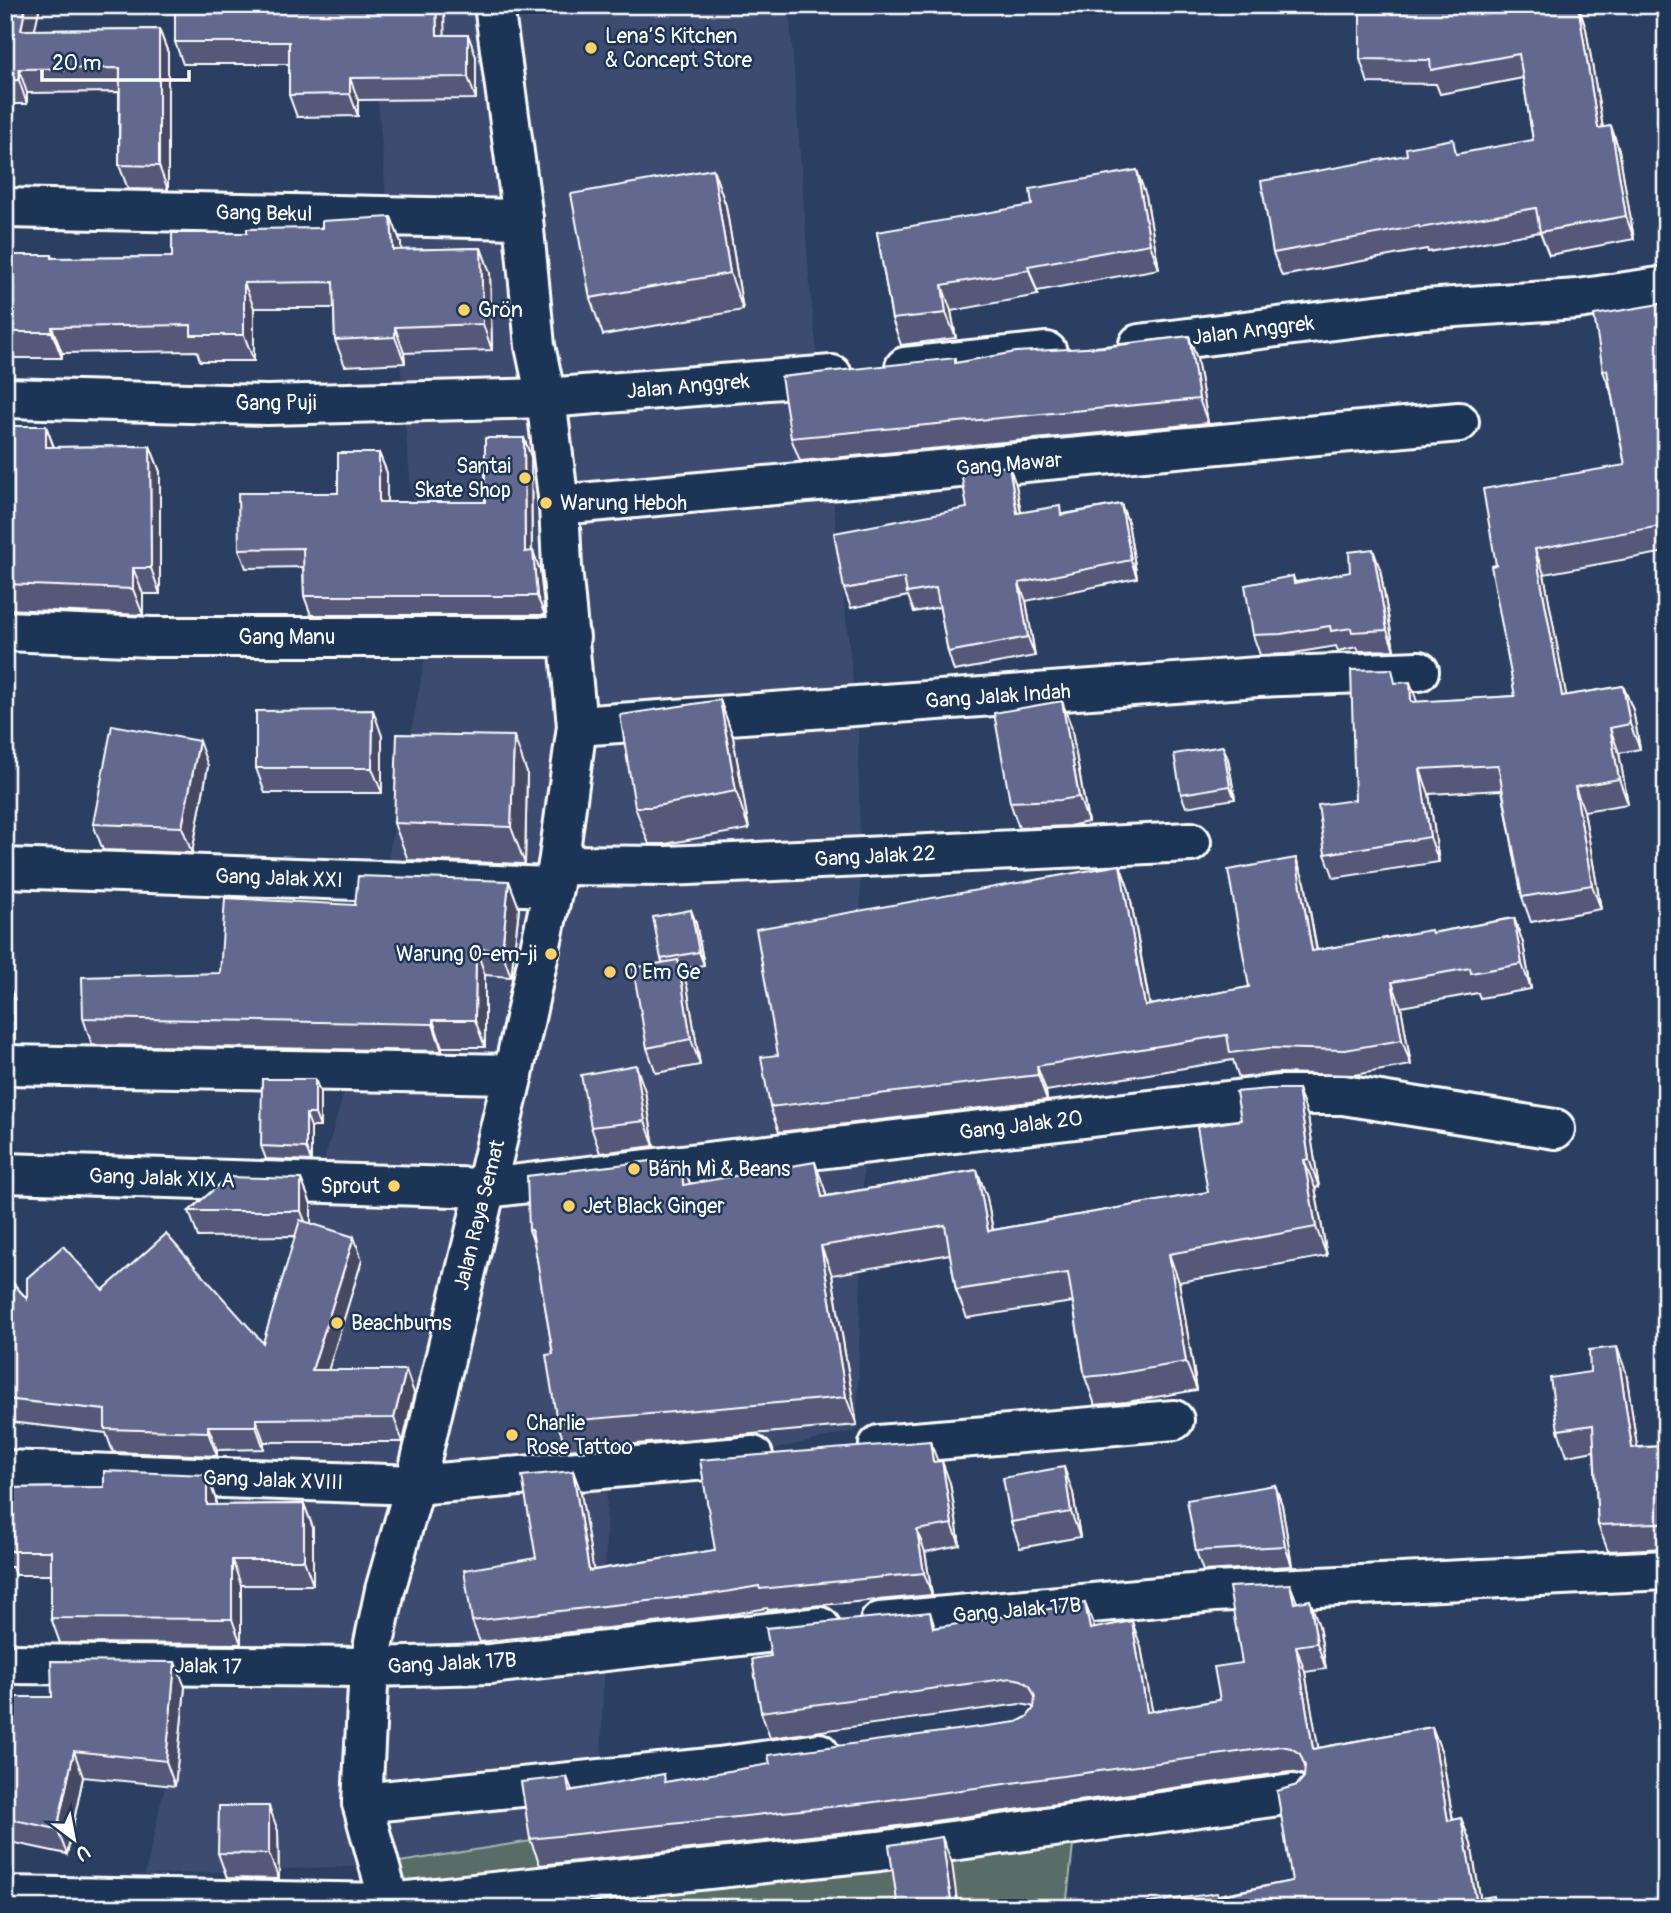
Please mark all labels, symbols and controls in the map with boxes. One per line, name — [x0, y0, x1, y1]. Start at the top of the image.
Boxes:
place label: Lena’S Kitchen & Concept Store — [605, 23, 753, 74]
scale bar — [42, 38, 189, 82]
marker: Lena’S Kitchen & Concept Store — [583, 40, 599, 56]
text: 20 m — [52, 50, 101, 77]
street label: Gang Bekul — [215, 199, 313, 228]
place label: Grön — [478, 297, 523, 324]
marker: Grön — [456, 302, 472, 318]
street label: Jalan Anggrek — [1190, 310, 1316, 351]
street label: Jalan Anggrek — [625, 368, 751, 405]
street label: Gang Puji — [236, 390, 317, 417]
street label: Gang Mawar — [955, 446, 1064, 483]
place label: Santai Skate Shop — [414, 453, 511, 504]
marker: Santai Skate Shop — [517, 470, 533, 486]
place label: Warung Heboh — [560, 490, 687, 517]
marker: Warung Heboh — [538, 495, 554, 511]
street label: Gang Manu — [239, 624, 335, 651]
street label: Gang Jalak Indah — [924, 678, 1072, 715]
street label: Gang Jalak 22 — [814, 840, 936, 873]
street label: Gang Jalak XXI — [215, 863, 343, 894]
place label: Warung O-em-ji — [396, 941, 537, 968]
marker: Warung O-em-ji — [543, 946, 559, 962]
place label: O Em Ge — [624, 959, 701, 986]
marker: O Em Ge — [602, 964, 618, 980]
street label: Gang Jalak 20 — [958, 1105, 1084, 1146]
street label: Jalan Raya Semat — [448, 1137, 511, 1293]
place label: Bánh Mì & Beans — [648, 1156, 791, 1183]
marker: Bánh Mì & Beans — [626, 1161, 642, 1177]
street label: Gang Jalak XIX A — [89, 1162, 235, 1195]
place label: Sprout — [320, 1173, 381, 1200]
marker: Sprout — [386, 1178, 402, 1194]
place label: Jet Black Ginger — [583, 1193, 725, 1220]
marker: Jet Black Ginger — [561, 1198, 577, 1214]
place label: Beachbums — [351, 1310, 452, 1337]
marker: Beachbums — [329, 1315, 345, 1331]
place label: Charlie Rose Tattoo — [526, 1410, 633, 1461]
marker: Charlie Rose Tattoo — [504, 1427, 520, 1443]
street label: Gang Jalak XVIII — [202, 1465, 344, 1496]
street label: Gang Jalak 17B — [952, 1591, 1083, 1630]
street label: Gang Jalak 17B — [387, 1647, 517, 1680]
street label: Jalak 17 — [174, 1652, 242, 1681]
north arrow — [38, 1804, 108, 1874]
text: U — [71, 1839, 94, 1866]

